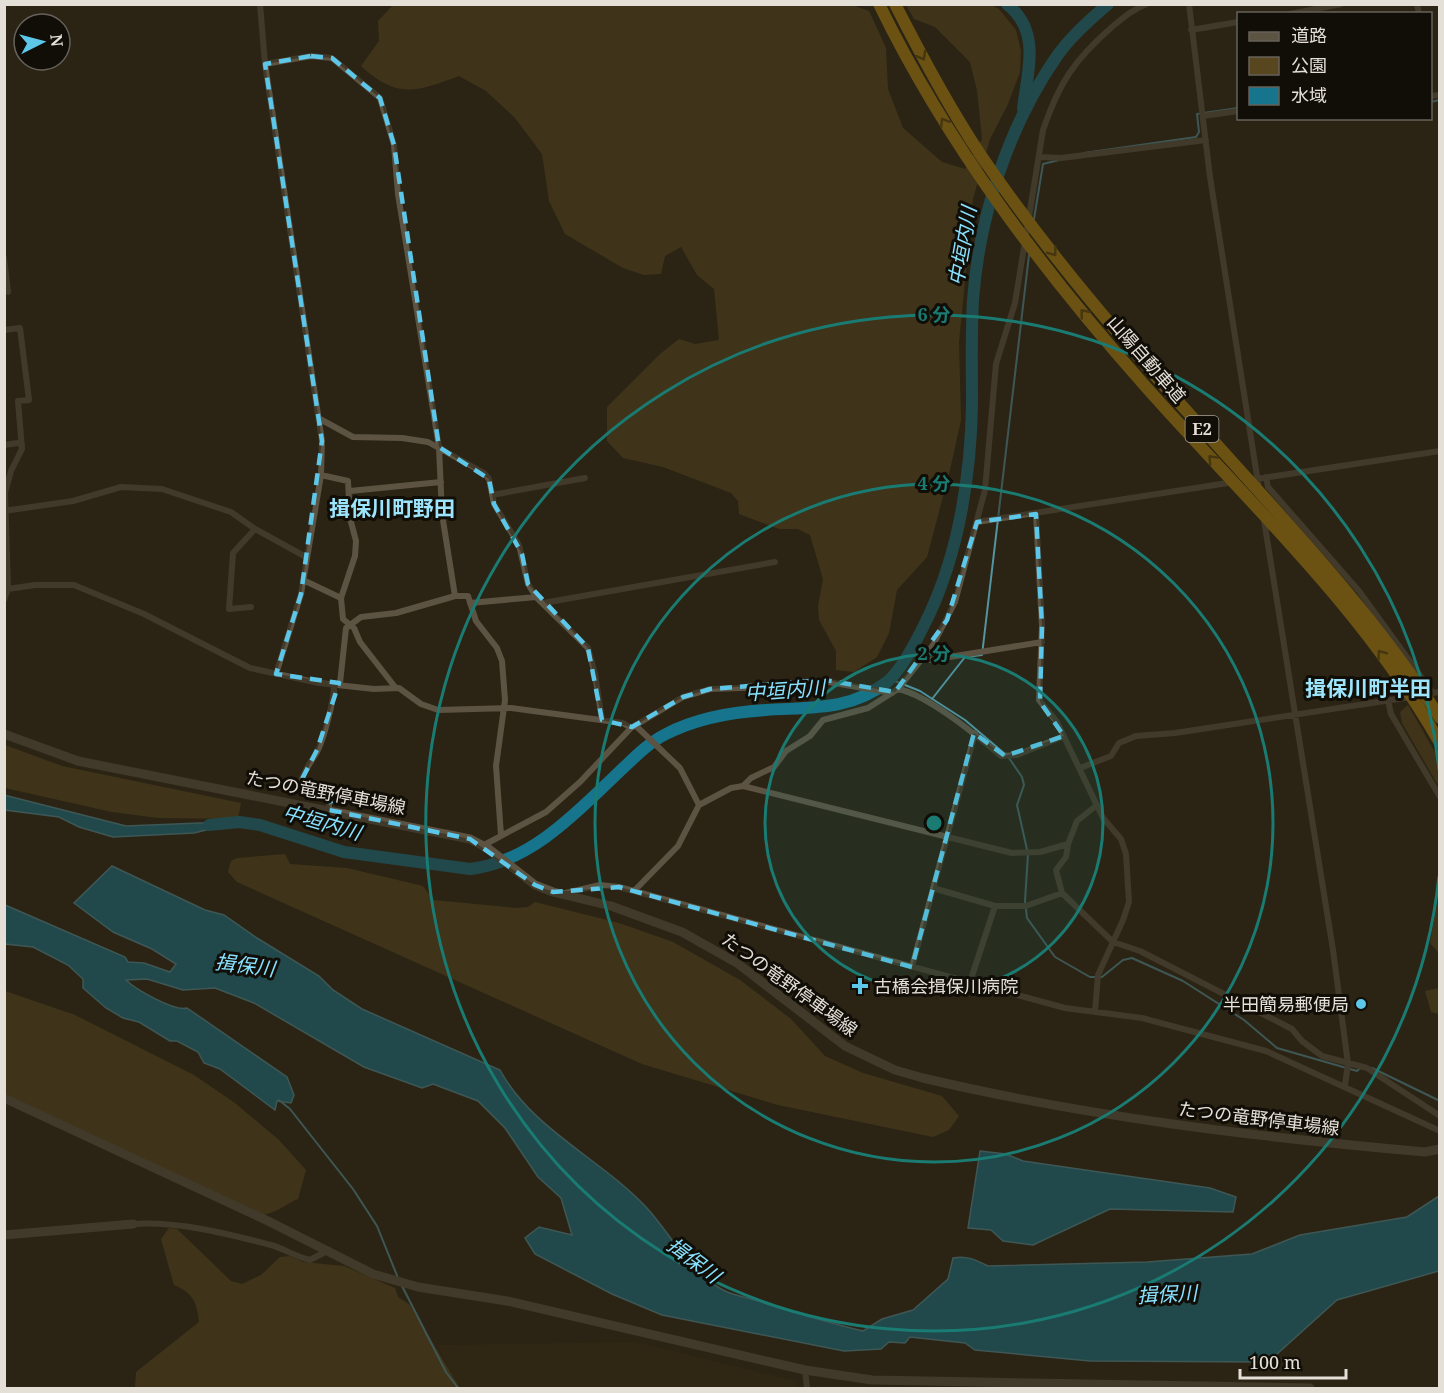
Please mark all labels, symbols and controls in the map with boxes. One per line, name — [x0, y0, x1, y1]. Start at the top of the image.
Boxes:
north arrow — [12, 12, 72, 72]
legend — [1237, 12, 1432, 120]
text: 道路 — [1291, 23, 1327, 47]
text: N — [45, 33, 69, 48]
one-way arrow — [915, 50, 926, 61]
text: 公園 — [1291, 53, 1327, 77]
text: 水域 — [1291, 83, 1327, 107]
one-way arrow — [940, 118, 952, 128]
water label: 中垣内川 — [942, 202, 983, 288]
one-way arrow — [1045, 245, 1056, 256]
text: 6 分 — [918, 302, 950, 326]
one-way arrow — [1080, 309, 1091, 320]
street label: 山陽自動車道 — [1103, 310, 1191, 408]
road number: E2 — [1186, 416, 1218, 442]
one-way arrow — [1209, 455, 1220, 466]
text: 4 分 — [918, 471, 950, 495]
district label: 揖保川町野田 — [329, 494, 455, 522]
text: 2 分 — [918, 641, 950, 665]
one-way arrow — [1377, 650, 1388, 661]
water label: 中垣内川 — [744, 674, 828, 706]
district label: 揖保川町半田 — [1305, 674, 1431, 702]
street label: たつの竜野停車場線 — [244, 765, 408, 819]
water label: 中垣内川 — [280, 798, 366, 847]
centre of rings — [924, 813, 944, 833]
street label: たつの竜野停車場線 — [717, 927, 863, 1041]
water label: 揖保川 — [214, 948, 278, 982]
place label: 古橋会揖保川病院 — [874, 974, 1018, 998]
marker: 古橋会揖保川病院 — [851, 977, 869, 995]
place label: 半田簡易郵便局 — [1223, 992, 1349, 1016]
marker: 半田簡易郵便局 — [1354, 997, 1368, 1011]
street label: たつの竜野停車場線 — [1177, 1096, 1341, 1140]
water label: 揖保川 — [662, 1231, 728, 1290]
water label: 揖保川 — [1136, 1279, 1200, 1309]
scale bar — [1240, 1342, 1346, 1380]
text: 100 m — [1249, 1350, 1301, 1374]

